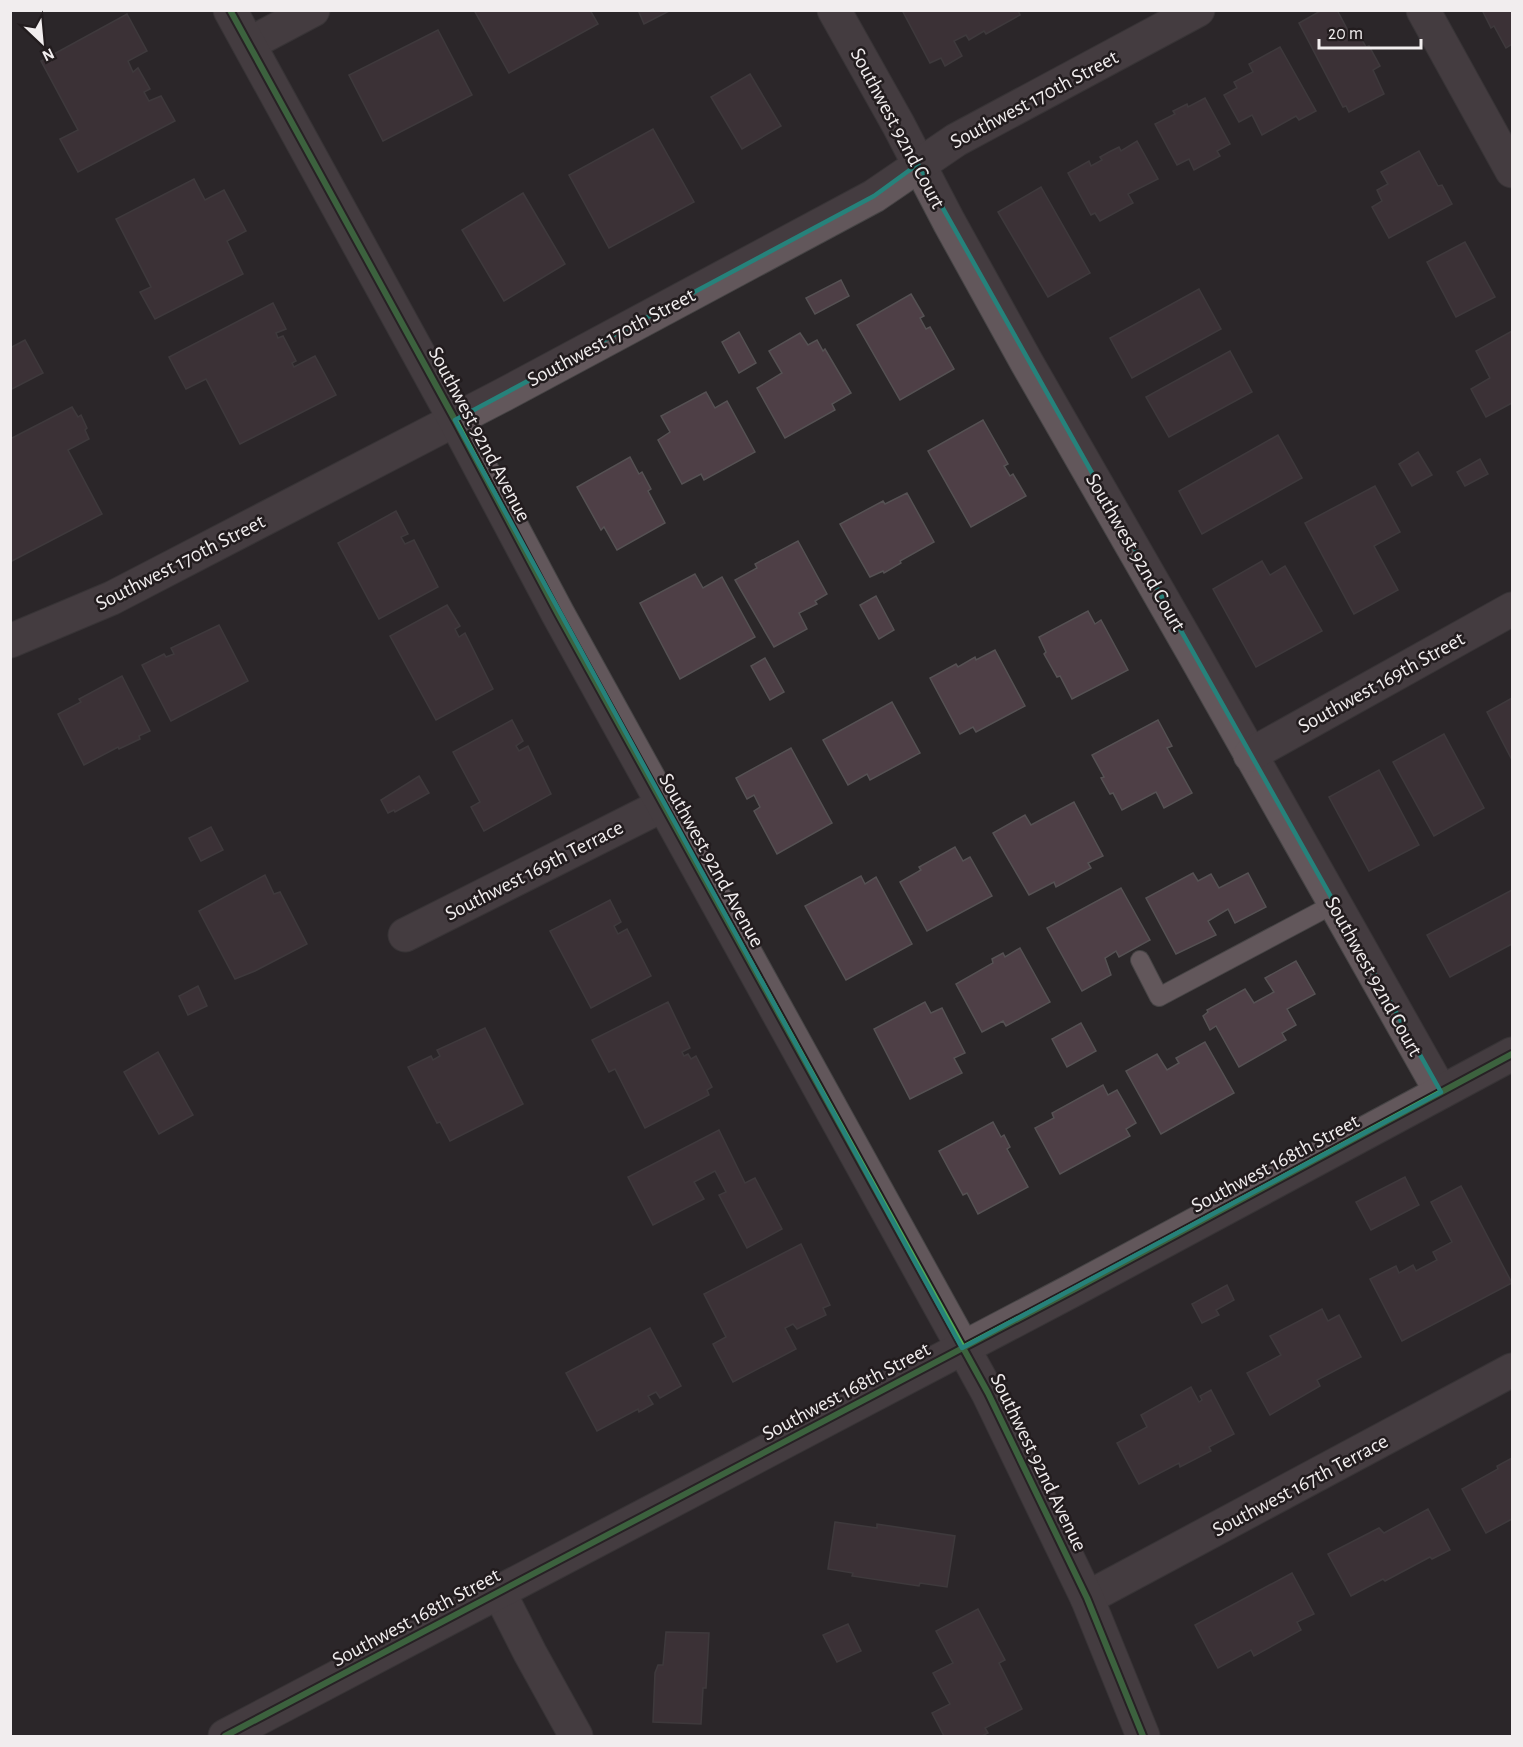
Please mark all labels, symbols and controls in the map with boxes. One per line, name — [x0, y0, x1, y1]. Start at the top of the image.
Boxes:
north arrow — [12, 12, 72, 72]
scale bar — [1319, 12, 1421, 50]
text: 20 m — [1328, 25, 1363, 43]
street label: Southwest 92nd Court — [846, 44, 949, 212]
text: N — [40, 45, 57, 64]
street label: Southwest 170th Street — [947, 46, 1122, 153]
street label: Southwest 170th Street — [524, 284, 699, 391]
street label: Southwest 92nd Avenue — [425, 343, 535, 525]
street label: Southwest 92nd Court — [1082, 470, 1189, 635]
street label: Southwest 170th Street — [92, 511, 268, 614]
street label: Southwest 169th Street — [1295, 628, 1468, 737]
street label: Southwest 92nd Avenue — [655, 770, 768, 951]
street label: Southwest 169th Terrace — [442, 816, 627, 924]
street label: Southwest 92nd Court — [1321, 893, 1426, 1060]
street label: Southwest 168th Street — [1188, 1110, 1363, 1217]
street label: Southwest 168th Street — [759, 1338, 934, 1445]
street label: Southwest 92nd Avenue — [986, 1370, 1091, 1554]
street label: Southwest 167th Terrace — [1209, 1430, 1391, 1541]
street label: Southwest 168th Street — [329, 1564, 504, 1671]

